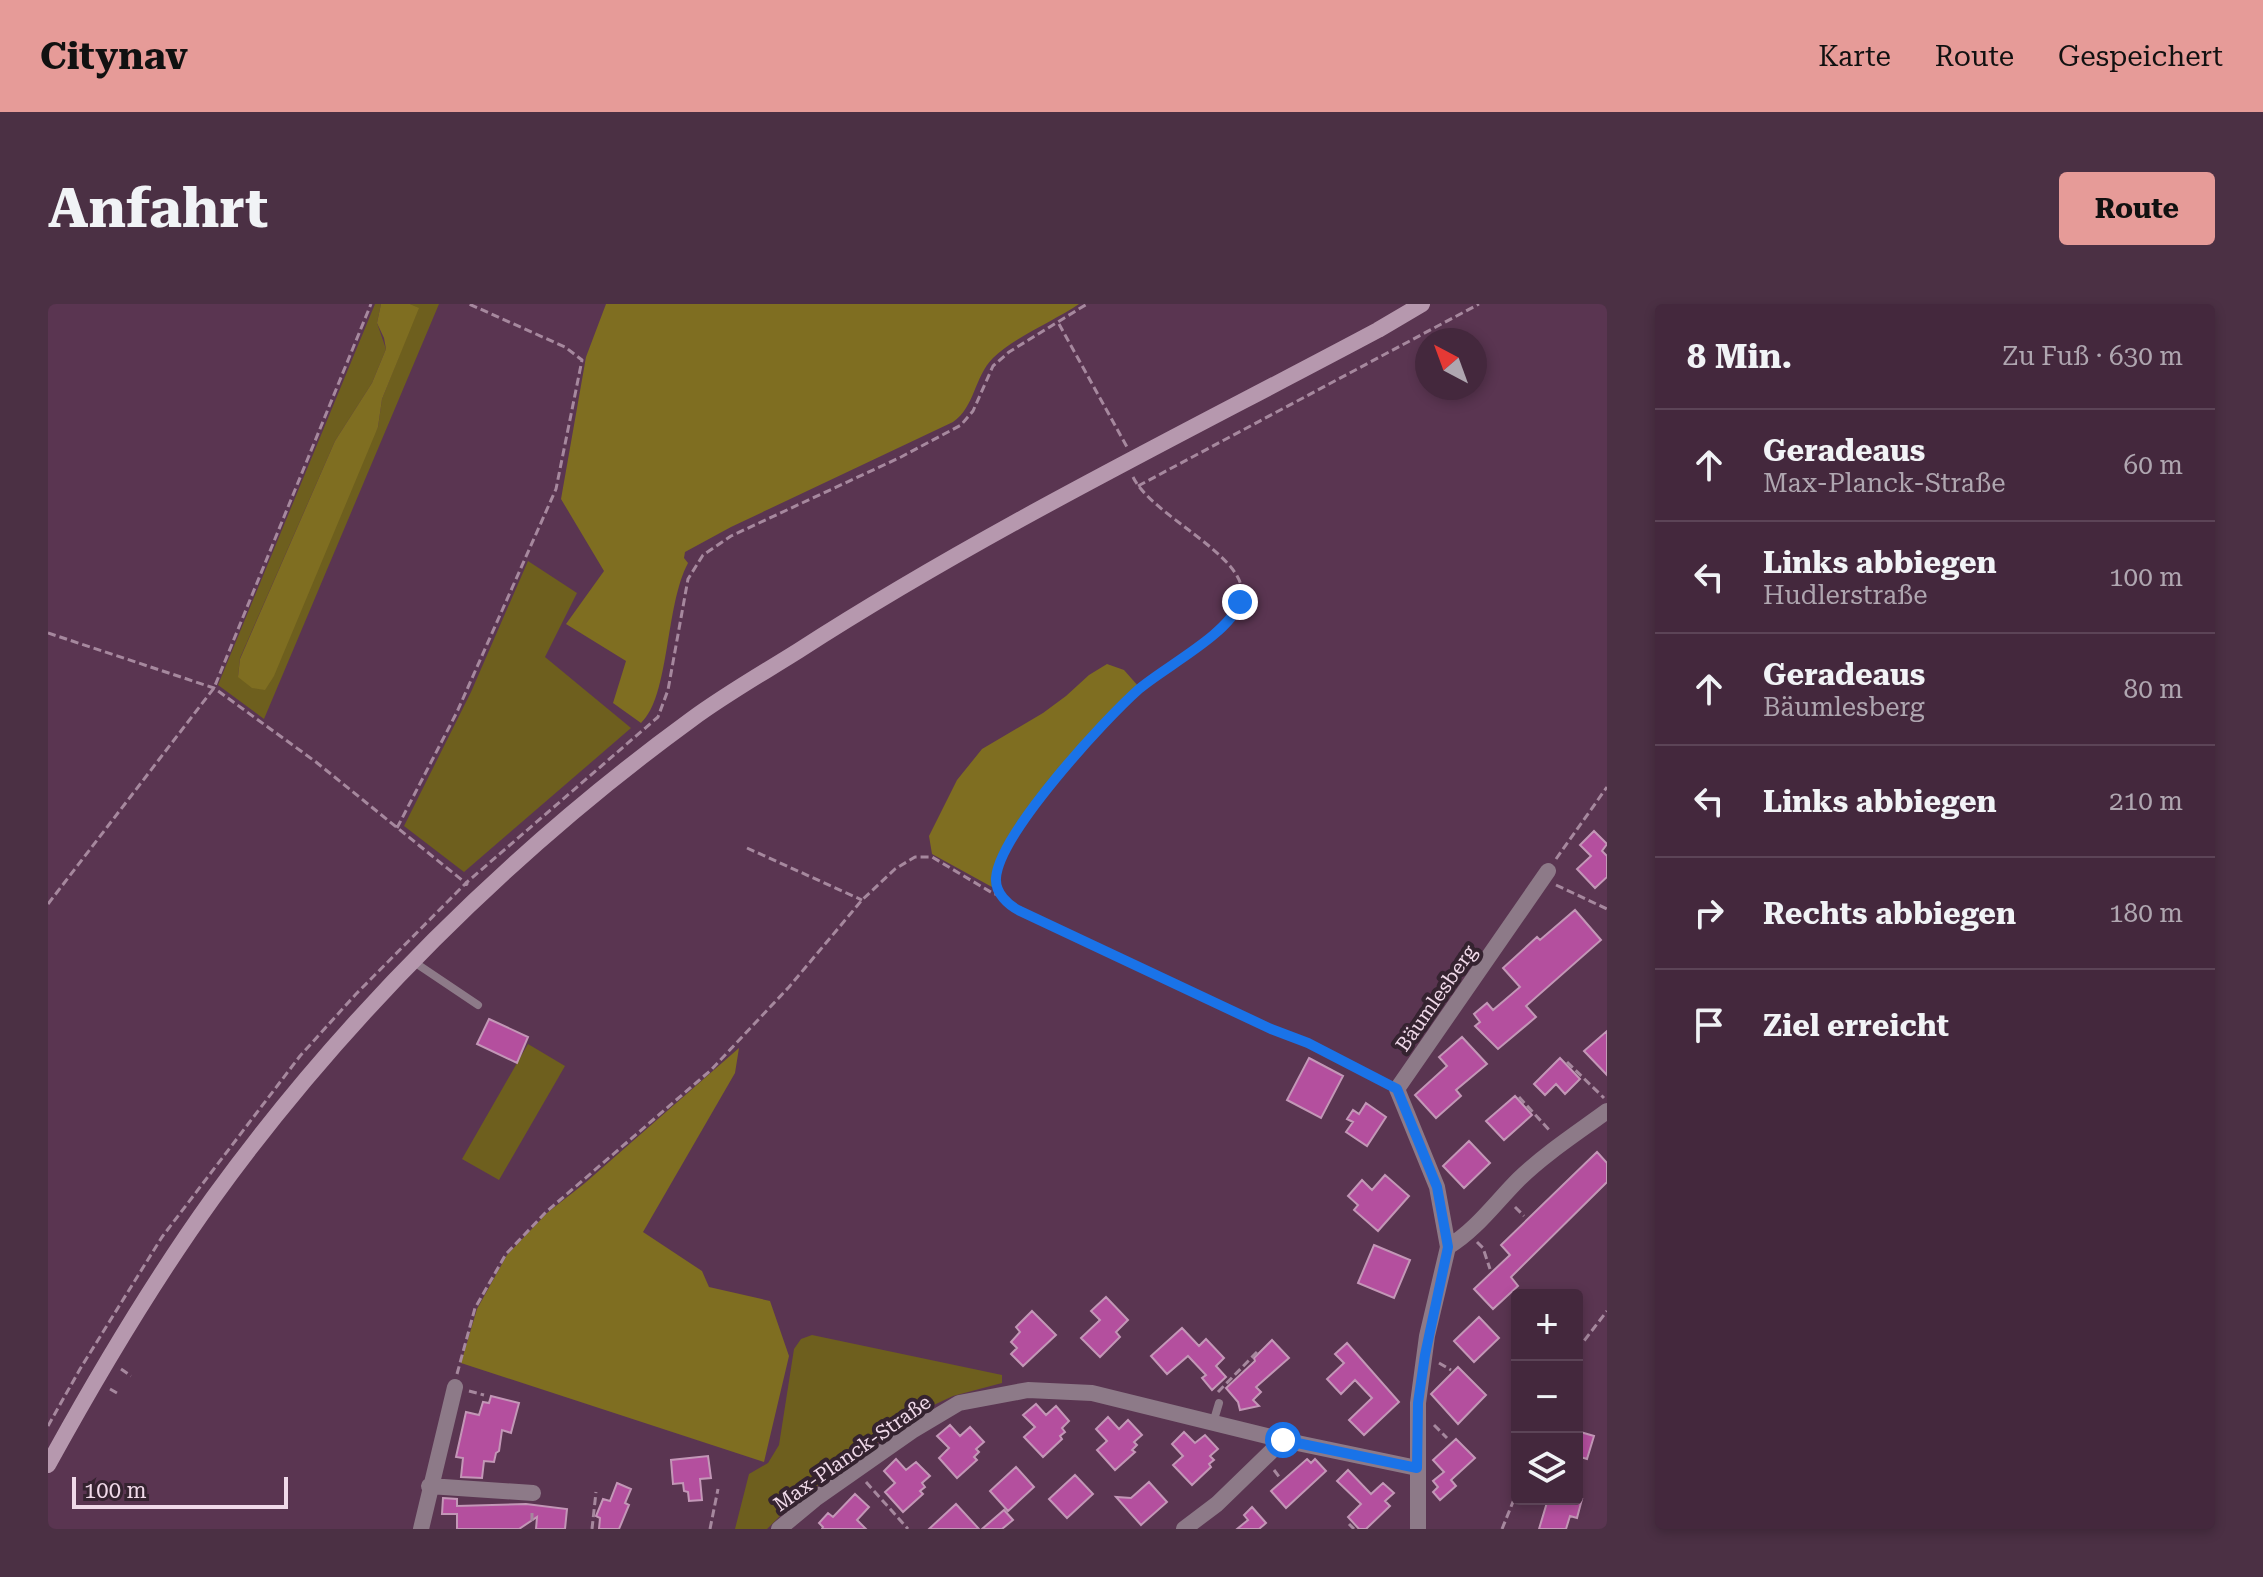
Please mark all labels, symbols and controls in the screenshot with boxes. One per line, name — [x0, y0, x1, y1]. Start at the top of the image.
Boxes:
text: Citynav — [40, 34, 188, 78]
text: Karte — [1818, 40, 1891, 73]
text: Route — [1935, 40, 2014, 73]
text: Gespeichert — [2058, 40, 2223, 73]
button: Route — [2059, 172, 2215, 245]
text: Anfahrt — [48, 175, 268, 241]
north arrow — [1415, 328, 1487, 400]
text: 8 Min. — [1687, 336, 1792, 376]
text: Zu Fuß · 630 m — [2002, 341, 2183, 371]
text: Geradeaus — [1763, 433, 1925, 468]
icon: ahead — [1687, 443, 1731, 487]
text: 60 m — [2124, 450, 2183, 480]
text: Max-Planck-Straße — [1763, 468, 2005, 498]
text: Links abbiegen — [1763, 545, 1997, 580]
icon: left — [1687, 555, 1731, 599]
text: 100 m — [2109, 562, 2183, 592]
text: Hudlerstraße — [1763, 580, 1927, 610]
route end — [1222, 584, 1258, 620]
text: Geradeaus — [1763, 657, 1925, 692]
icon: ahead — [1687, 667, 1731, 711]
text: 80 m — [2124, 674, 2183, 704]
text: Bäumlesberg — [1763, 692, 1925, 722]
icon: left — [1687, 779, 1731, 823]
text: Links abbiegen — [1763, 784, 1997, 819]
text: 210 m — [2109, 786, 2183, 816]
icon: right — [1687, 891, 1731, 935]
text: Rechts abbiegen — [1763, 896, 2016, 931]
text: 180 m — [2109, 898, 2183, 928]
street label: Bäumlesberg — [1391, 940, 1482, 1056]
icon: arrive — [1687, 1003, 1731, 1047]
text: Ziel erreicht — [1763, 1008, 1949, 1043]
map controls — [1511, 1289, 1583, 1505]
button: + — [1511, 1289, 1583, 1361]
button: − — [1511, 1361, 1583, 1433]
street label: Max-Planck-Straße — [769, 1390, 935, 1516]
route start — [1265, 1422, 1301, 1458]
button: layers — [1511, 1433, 1583, 1505]
scale bar — [72, 1473, 288, 1509]
text: 100 m — [84, 1478, 147, 1503]

